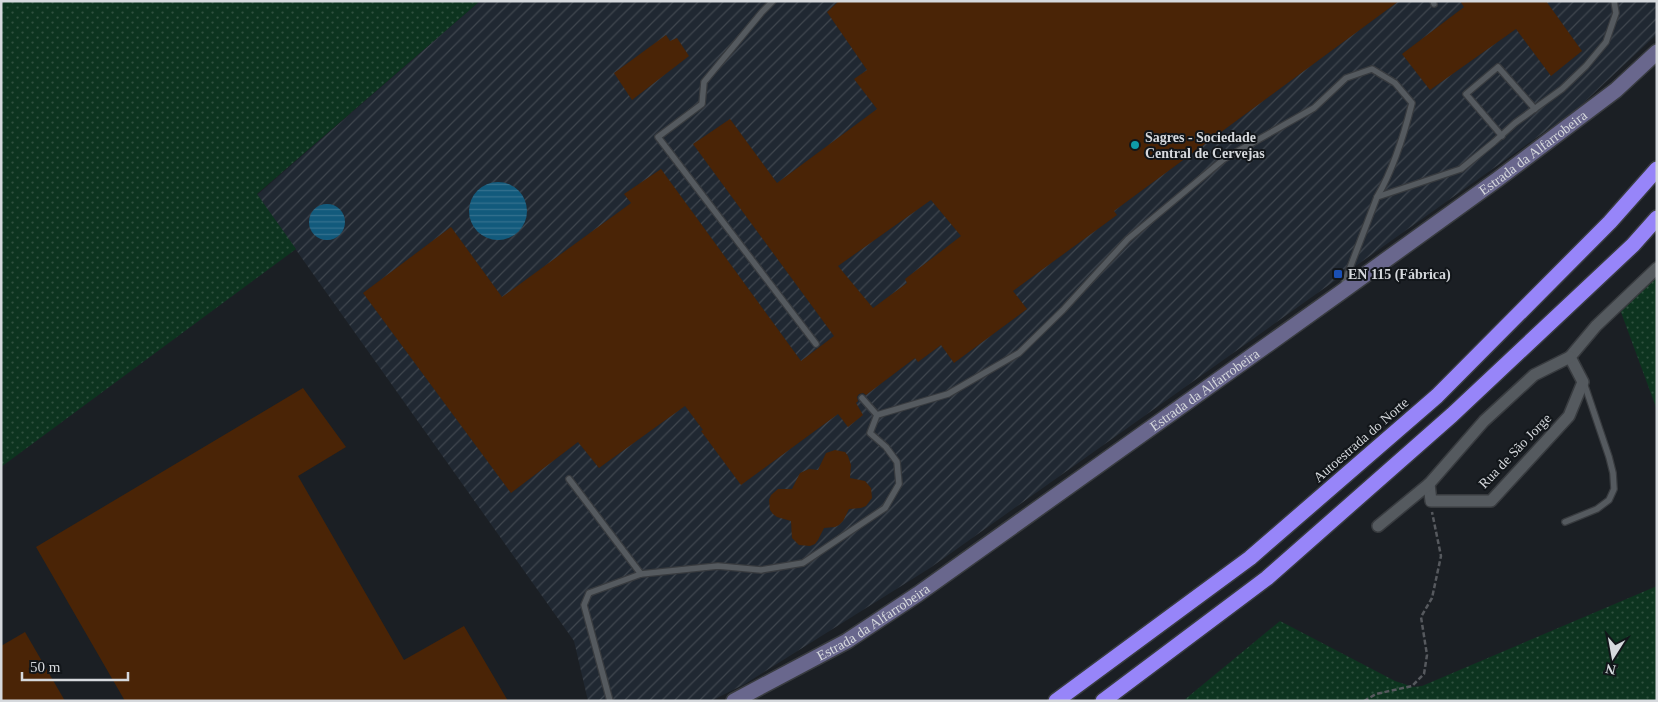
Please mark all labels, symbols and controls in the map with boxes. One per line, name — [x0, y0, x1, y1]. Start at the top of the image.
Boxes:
street label: Estrada da Alfarrobeira — [1476, 107, 1590, 198]
place label: Sagres - Sociedade Central de Cervejas — [1145, 130, 1265, 161]
marker: Sagres - Sociedade Central de Cervejas — [1129, 139, 1141, 151]
place label: EN 115 (Fábrica) — [1348, 267, 1451, 283]
marker: EN 115 (Fábrica) — [1332, 268, 1344, 280]
street label: Estrada da Alfarrobeira — [1147, 345, 1263, 434]
street label: Autoestrada do Norte — [1311, 395, 1411, 485]
street label: Rua de São Jorge — [1476, 411, 1554, 491]
street label: Estrada da Alfarrobeira — [814, 580, 933, 663]
north arrow — [1588, 632, 1638, 682]
scale bar — [22, 650, 129, 682]
text: 50 m — [30, 659, 61, 675]
text: N — [1604, 661, 1617, 678]

